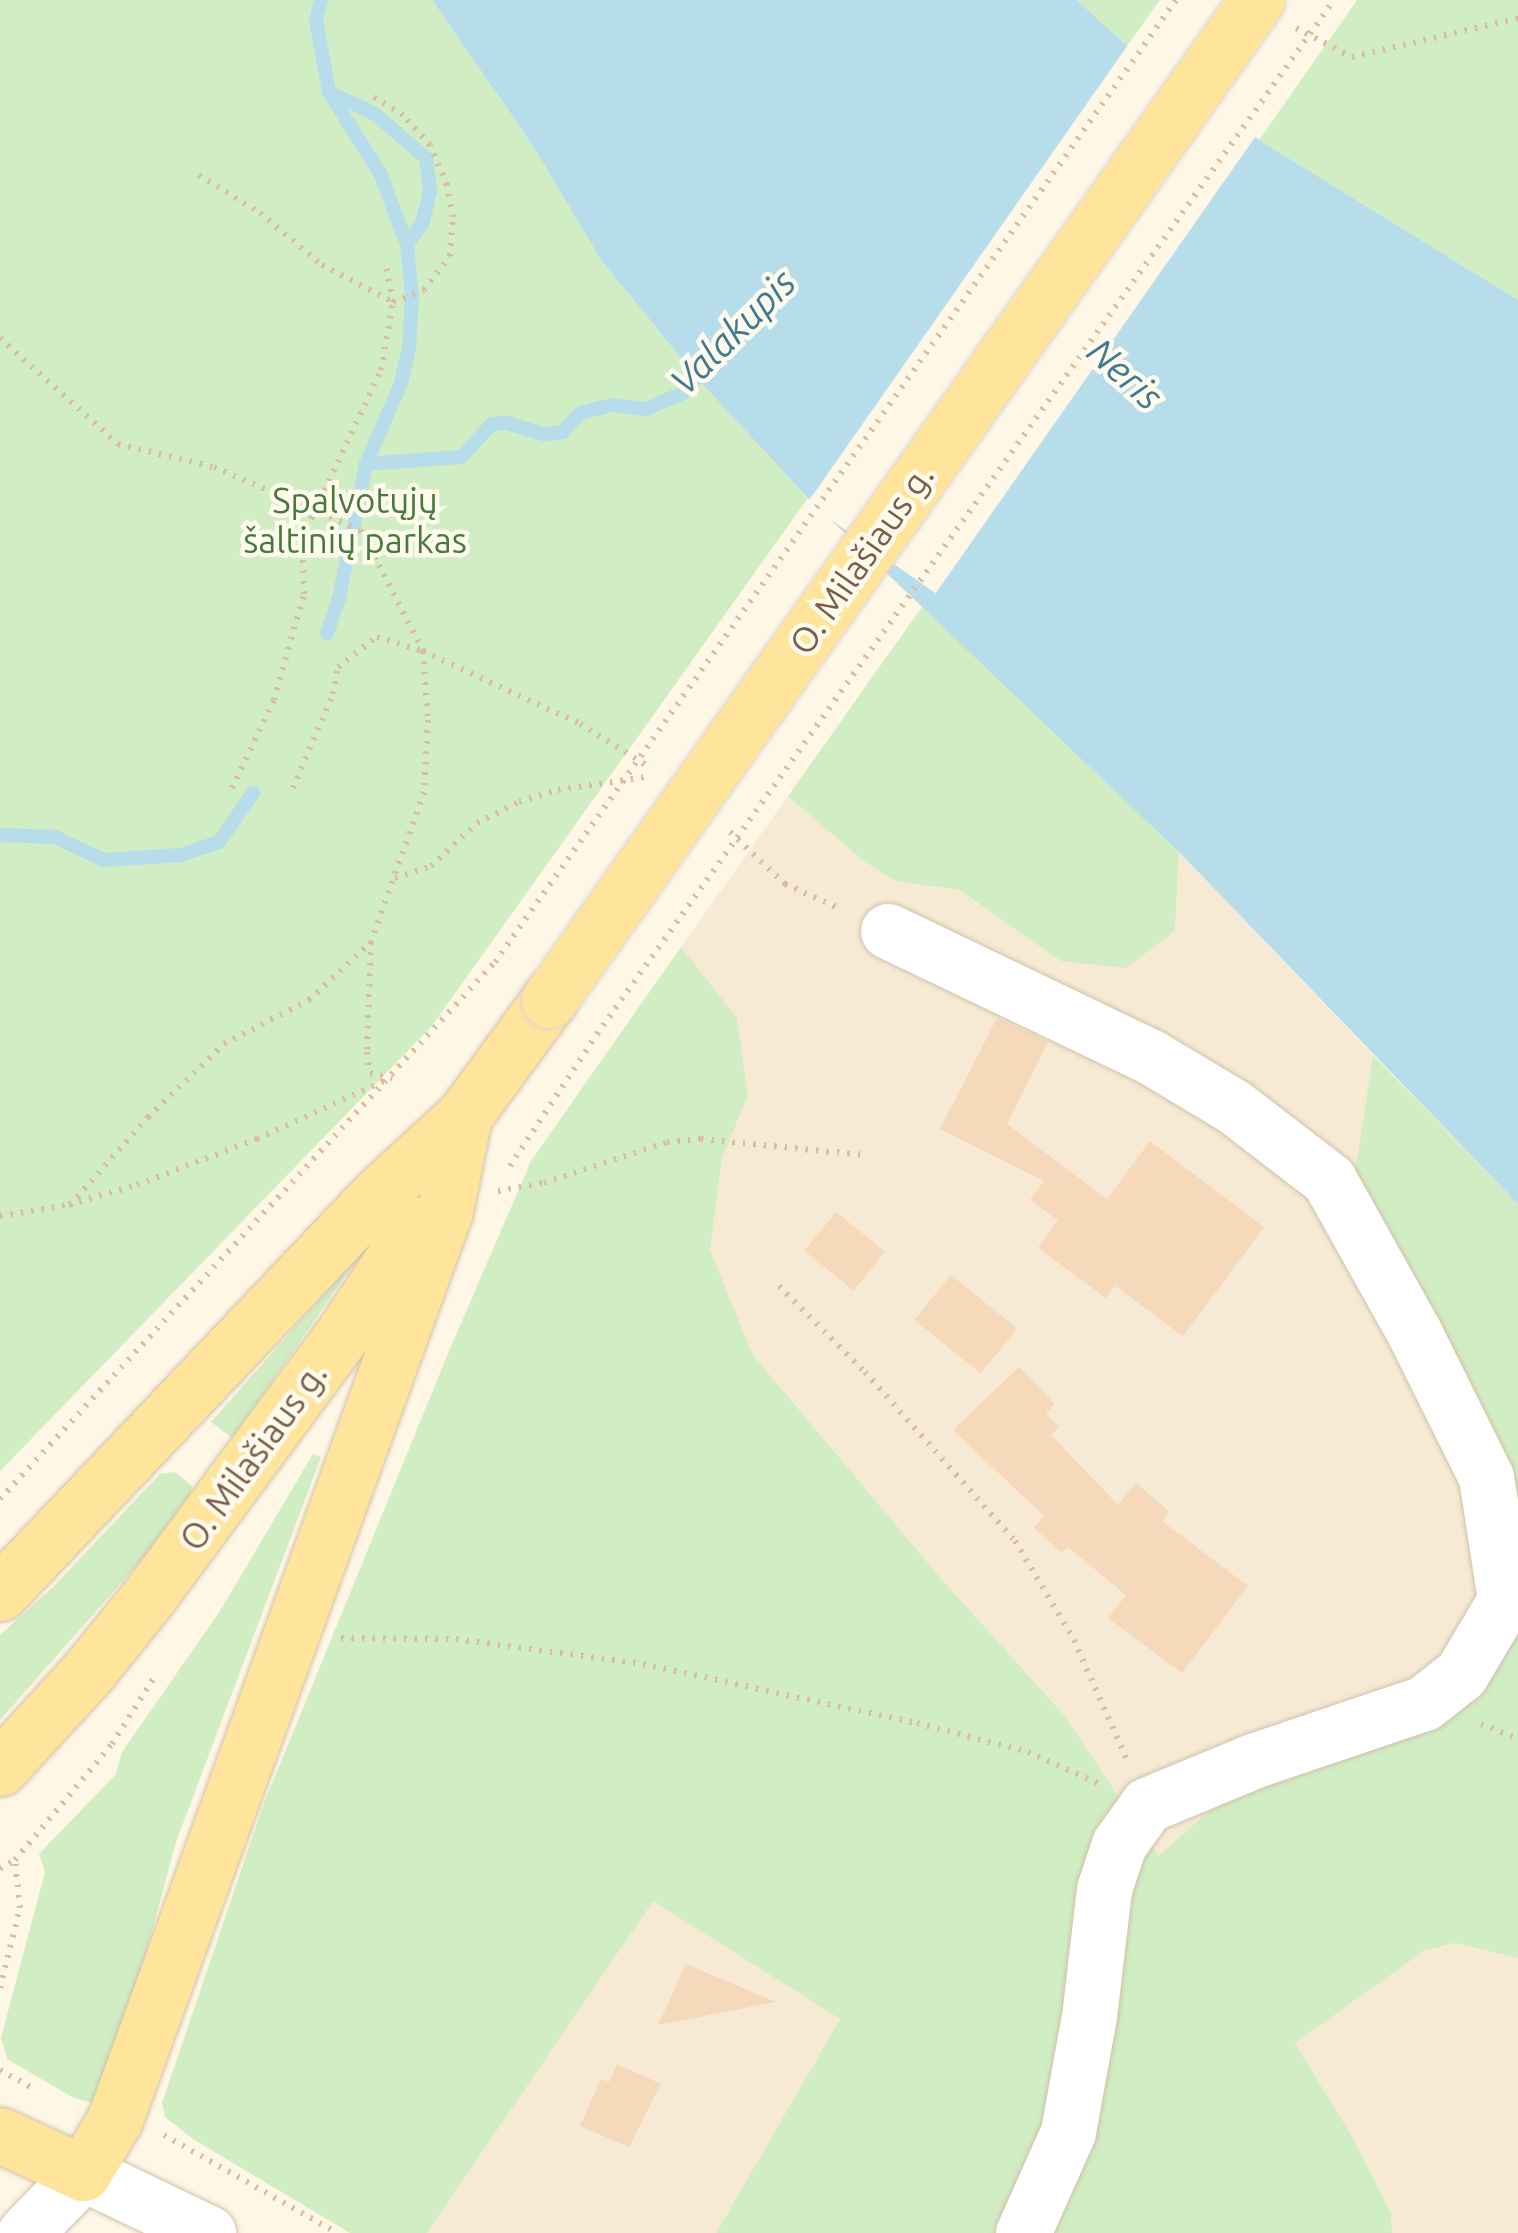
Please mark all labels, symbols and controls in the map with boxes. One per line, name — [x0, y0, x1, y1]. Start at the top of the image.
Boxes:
water label: Valakupis — [661, 260, 805, 404]
water label: Neris — [1078, 329, 1172, 419]
street label: O. Milašiaus g. — [780, 456, 942, 662]
park label: Spalvotųjų šaltinių parkas — [243, 479, 467, 561]
street label: O. Milašiaus g. — [171, 1354, 335, 1558]

